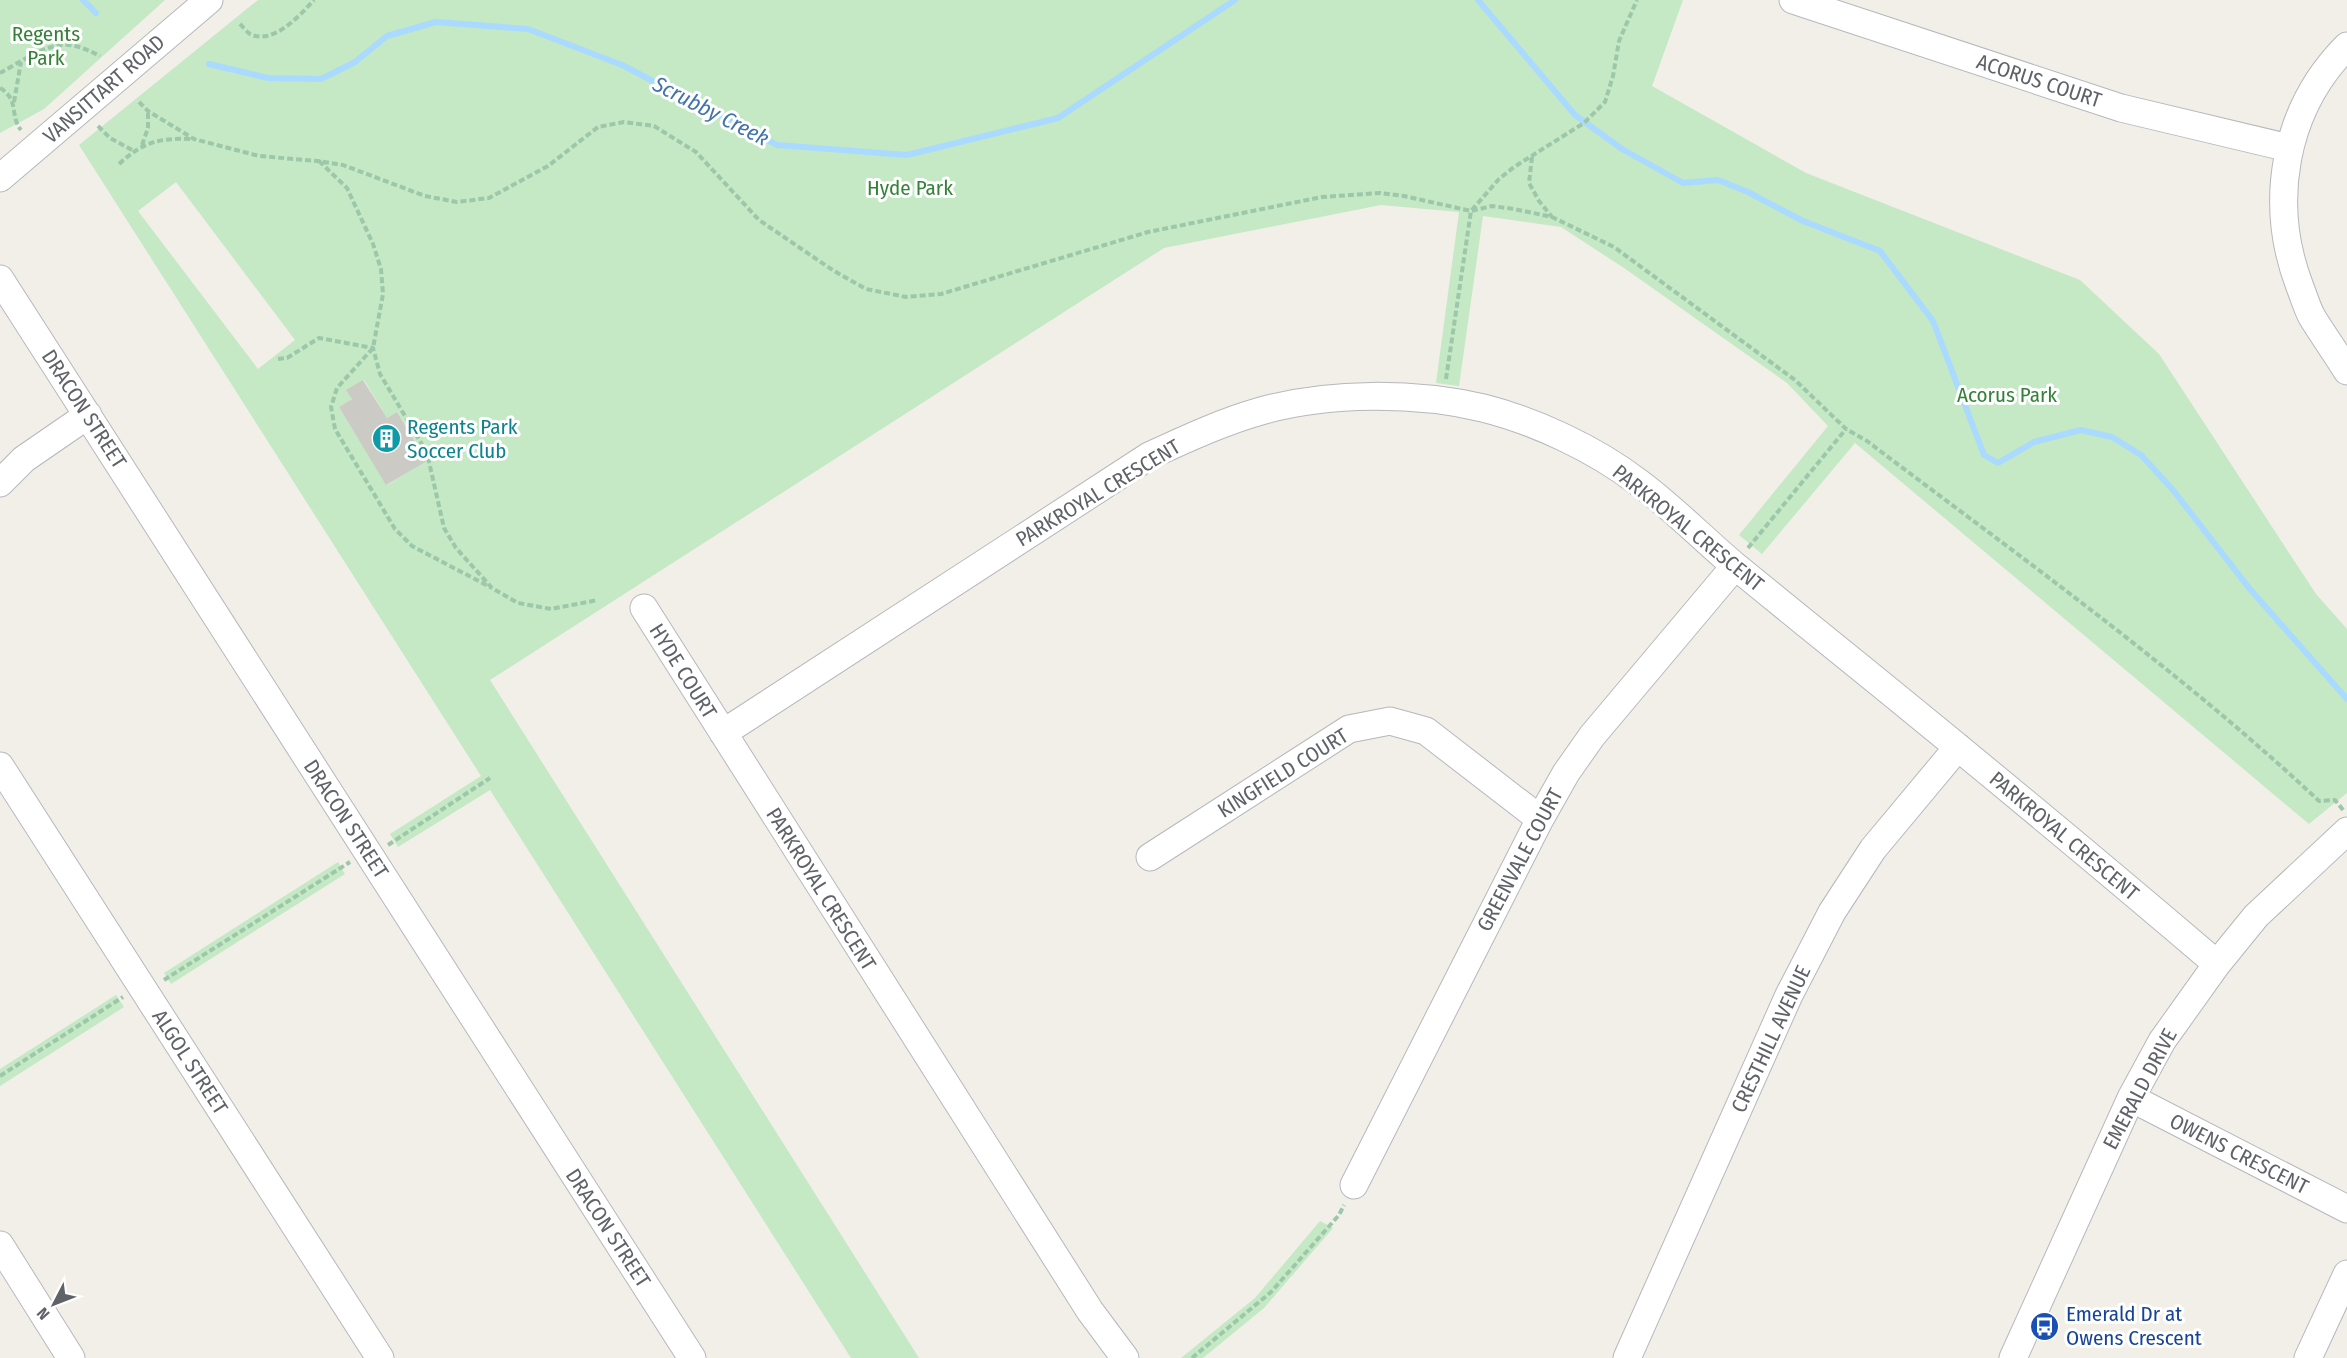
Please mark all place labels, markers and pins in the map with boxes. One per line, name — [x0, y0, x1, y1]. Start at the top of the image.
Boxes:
place label: Regents Park Soccer Club — [407, 414, 518, 464]
building icon: Regents Park Soccer Club — [370, 423, 402, 455]
place label: Emerald Dr at Owens Crescent — [2066, 1301, 2202, 1351]
bus stop icon: Emerald Dr at Owens Crescent — [2029, 1310, 2061, 1342]

